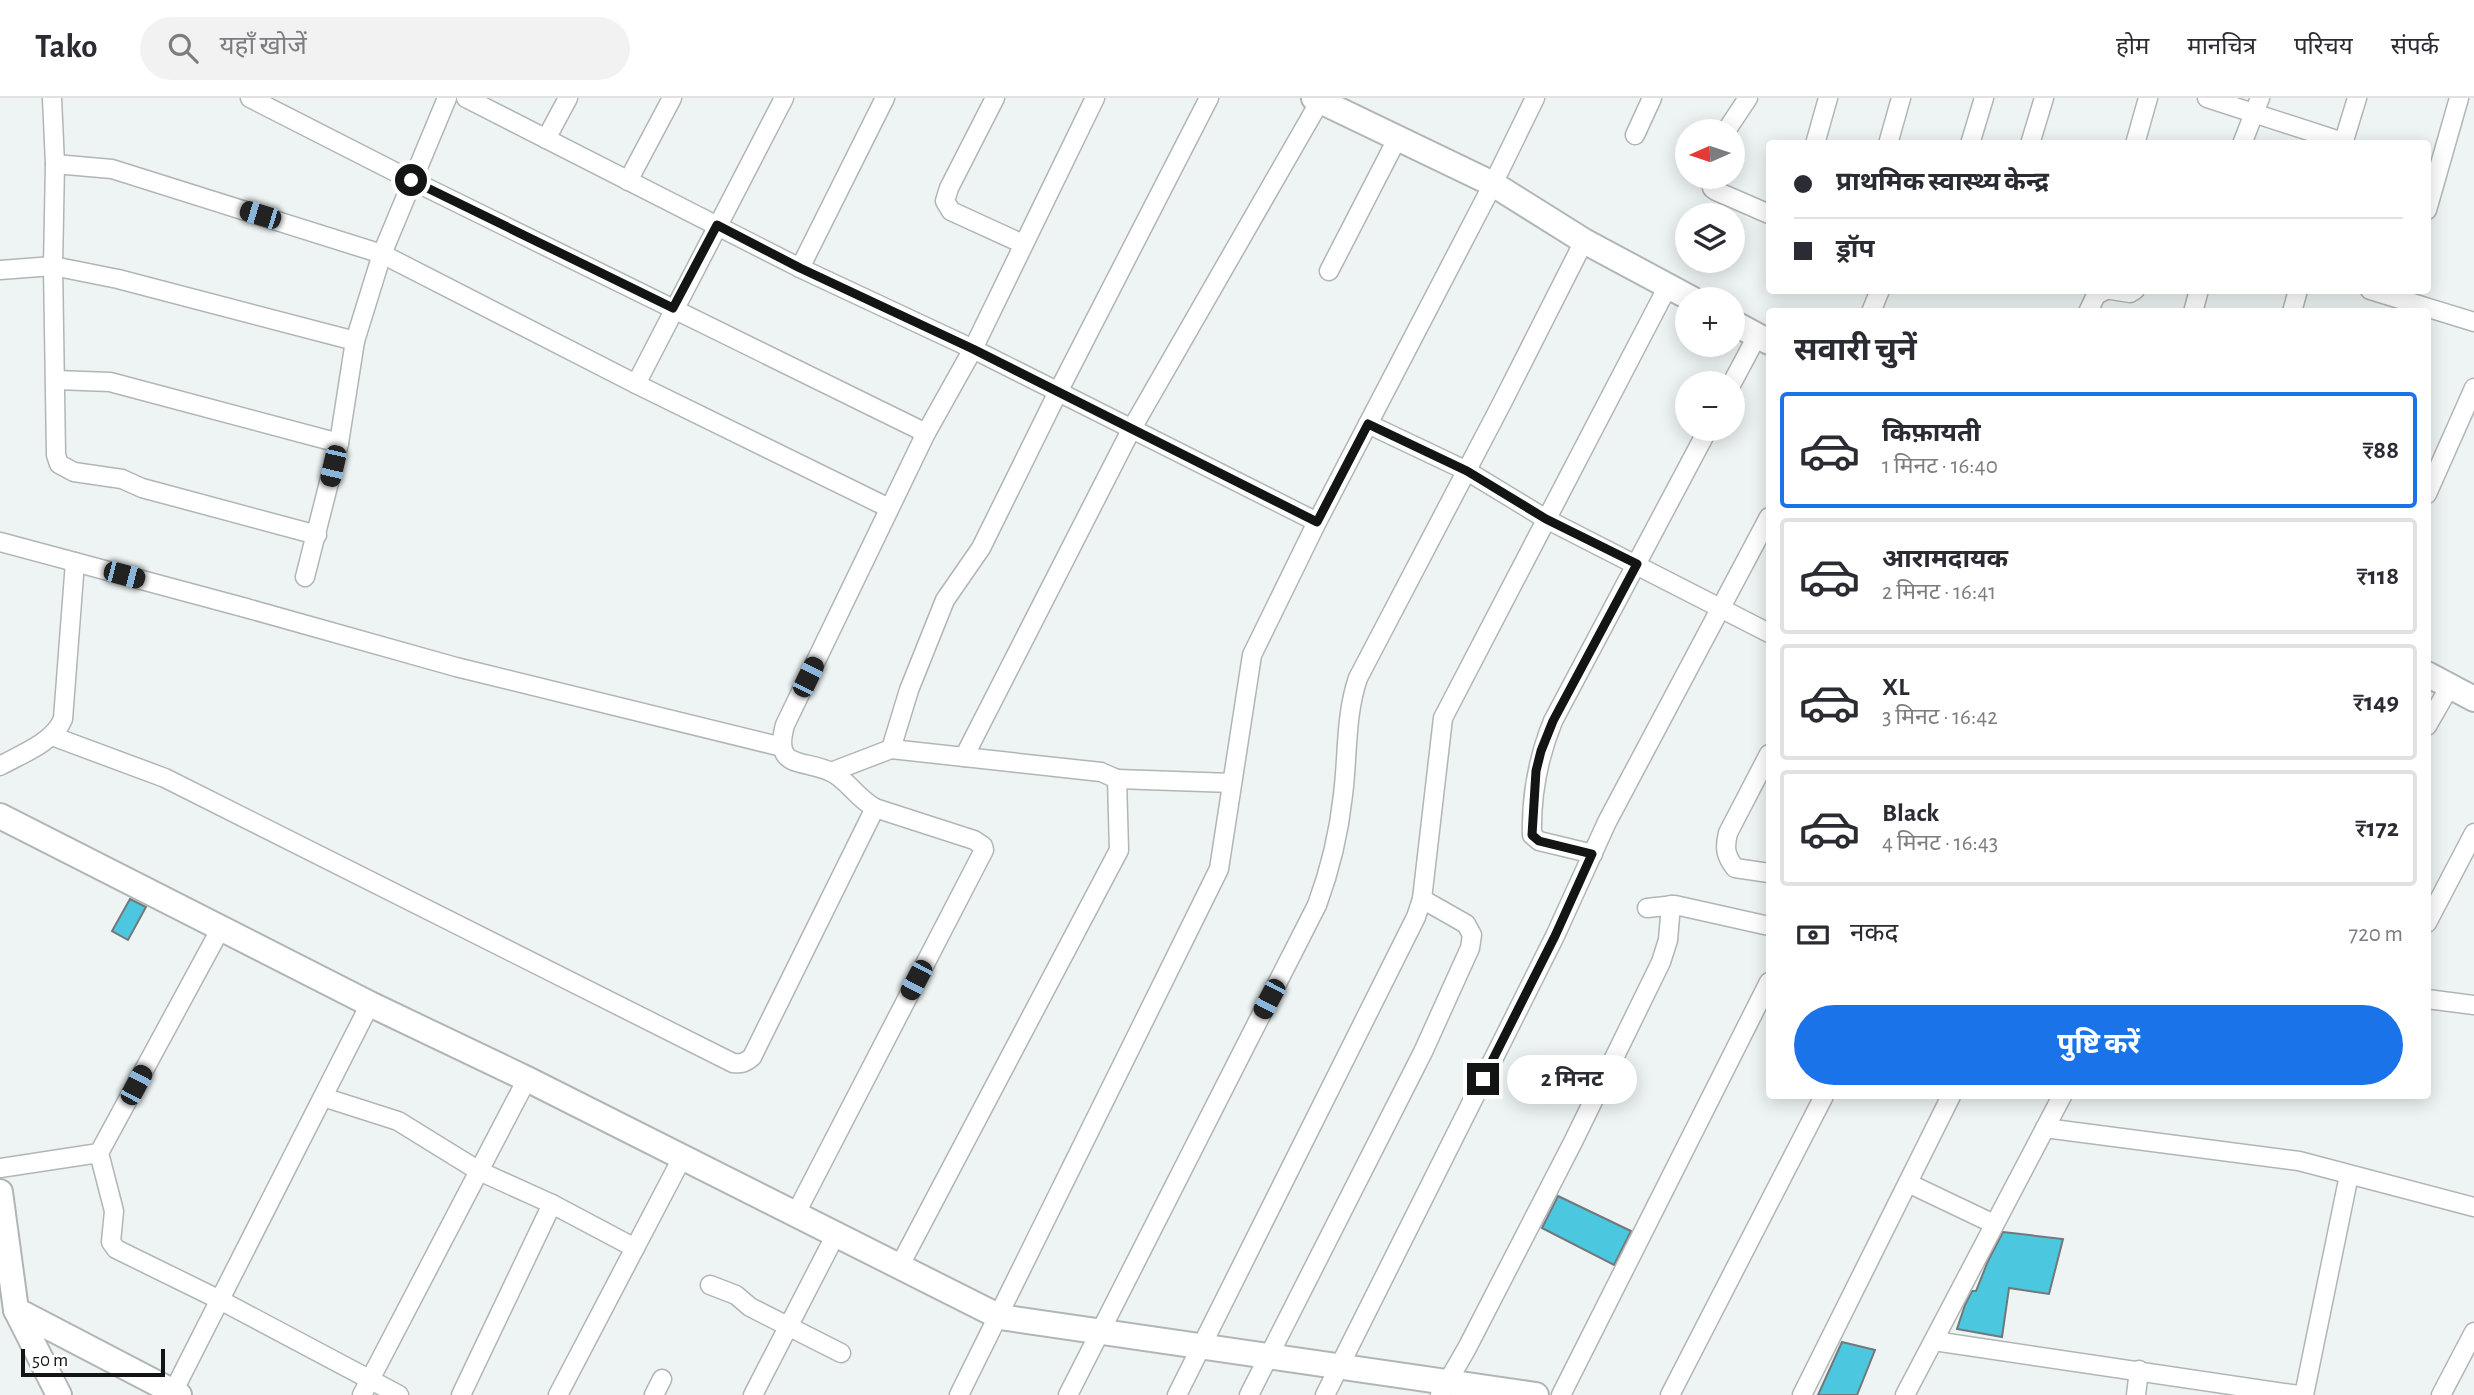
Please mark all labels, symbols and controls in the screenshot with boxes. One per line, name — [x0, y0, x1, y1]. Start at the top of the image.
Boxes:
search box — [140, 17, 630, 80]
icon: search — [164, 29, 202, 67]
text: Tako — [35, 31, 98, 64]
text: यहाँ खोजें — [220, 33, 307, 59]
text: होम — [2116, 35, 2149, 59]
text: मानचित्र — [2187, 35, 2256, 59]
text: परिचय — [2294, 35, 2353, 59]
text: संपर्क — [2391, 35, 2439, 59]
north arrow — [1675, 119, 1745, 189]
map controls — [1675, 119, 1745, 441]
route start — [395, 164, 427, 196]
text: प्राथमिक स्वास्थ्य केन्द्र — [1836, 169, 2049, 195]
car — [237, 199, 284, 231]
button: layers — [1675, 203, 1745, 273]
text: ड्रॉप — [1836, 236, 1874, 262]
button: + — [1675, 287, 1745, 357]
text: सवारी चुनें — [1794, 334, 1917, 366]
button: − — [1675, 371, 1745, 441]
icon: car — [1798, 419, 1861, 482]
text: किफ़ायती — [1882, 420, 1981, 446]
text: ₹88 — [2362, 437, 2399, 463]
car — [319, 443, 348, 489]
text: 1 मिनट · 16:40 — [1882, 455, 1998, 478]
icon: car — [1798, 545, 1861, 608]
text: आरामदायक — [1882, 546, 2008, 572]
car — [101, 559, 148, 591]
text: ₹118 — [2357, 563, 2399, 589]
text: 2 मिनट · 16:41 — [1882, 581, 1996, 604]
car — [790, 654, 827, 700]
icon: car — [1798, 671, 1861, 734]
text: XL — [1882, 674, 1909, 700]
text: ₹149 — [2353, 689, 2399, 715]
text: 3 मिनट · 16:42 — [1882, 706, 1998, 729]
icon: car — [1798, 797, 1861, 860]
text: Black — [1882, 800, 1939, 826]
text: ₹172 — [2355, 815, 2399, 841]
text: 4 मिनट · 16:43 — [1882, 832, 1998, 855]
icon: cash — [1794, 916, 1832, 954]
text: नकद — [1850, 920, 1898, 946]
text: 720 m — [2349, 923, 2403, 946]
car — [897, 957, 936, 1003]
car — [1250, 976, 1289, 1022]
button: पुष्टि करें — [1794, 1005, 2403, 1085]
callout: 2 मिनट — [1508, 1054, 1637, 1104]
car — [117, 1062, 156, 1108]
route end — [1467, 1063, 1499, 1095]
text: 2 मिनट — [1541, 1068, 1603, 1091]
scale bar — [21, 1346, 164, 1378]
text: 50 m — [32, 1351, 68, 1370]

